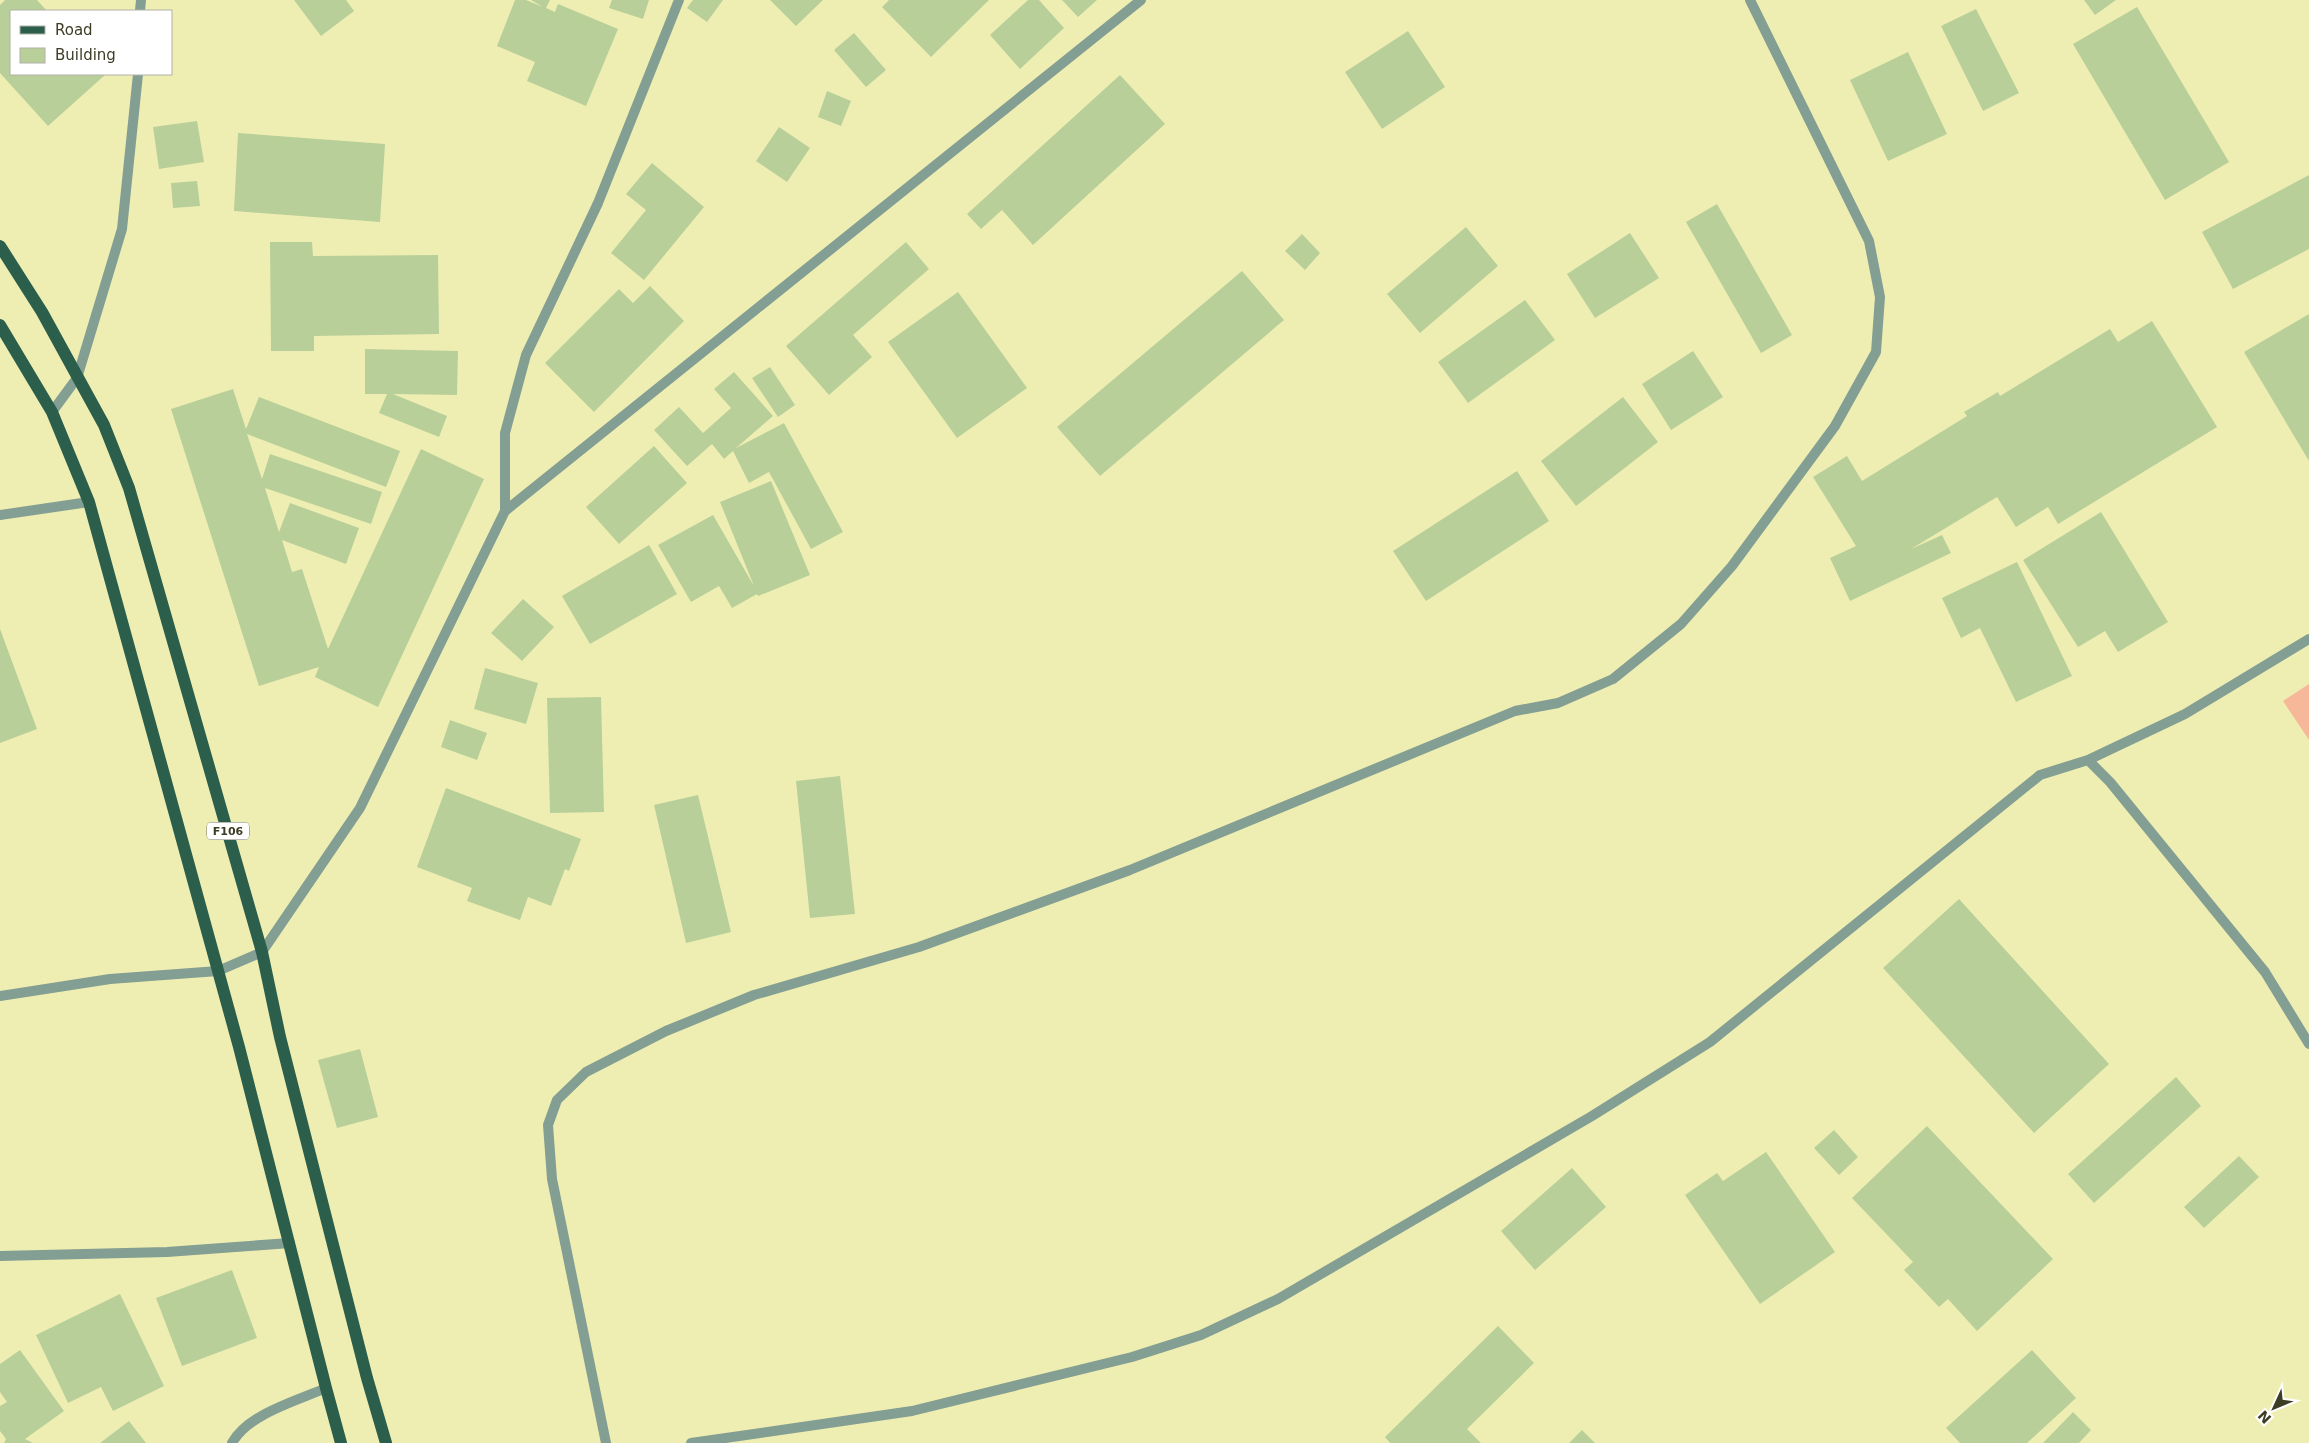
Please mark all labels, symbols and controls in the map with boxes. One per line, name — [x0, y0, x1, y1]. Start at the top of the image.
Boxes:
legend — [10, 10, 172, 75]
text: Road — [55, 21, 93, 39]
text: Building — [55, 46, 116, 64]
road number: F106 — [207, 822, 249, 839]
north arrow — [2249, 1383, 2299, 1433]
text: N — [2255, 1407, 2274, 1427]

